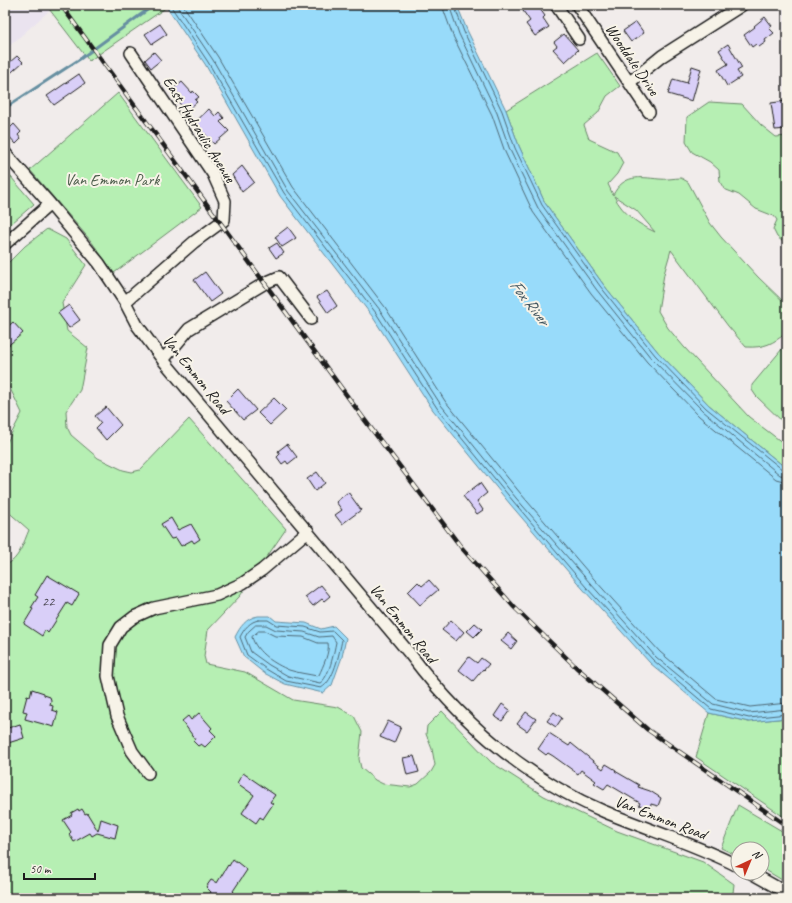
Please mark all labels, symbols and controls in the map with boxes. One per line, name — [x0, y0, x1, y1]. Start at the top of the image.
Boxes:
street label: Wooddale Drive — [601, 20, 665, 101]
street label: East Hydraulic Avenue — [158, 73, 241, 188]
park label: Van Emmon Park — [65, 170, 160, 190]
water label: Fox River — [505, 275, 556, 332]
street label: Van Emmon Road — [158, 331, 236, 420]
street label: Van Emmon Road — [365, 580, 443, 669]
house number: 22 — [42, 593, 56, 610]
street label: Van Emmon Road — [612, 791, 712, 846]
north arrow — [730, 841, 770, 881]
text: N — [750, 846, 766, 863]
scale bar — [24, 855, 95, 881]
text: 50 m — [30, 861, 52, 877]

